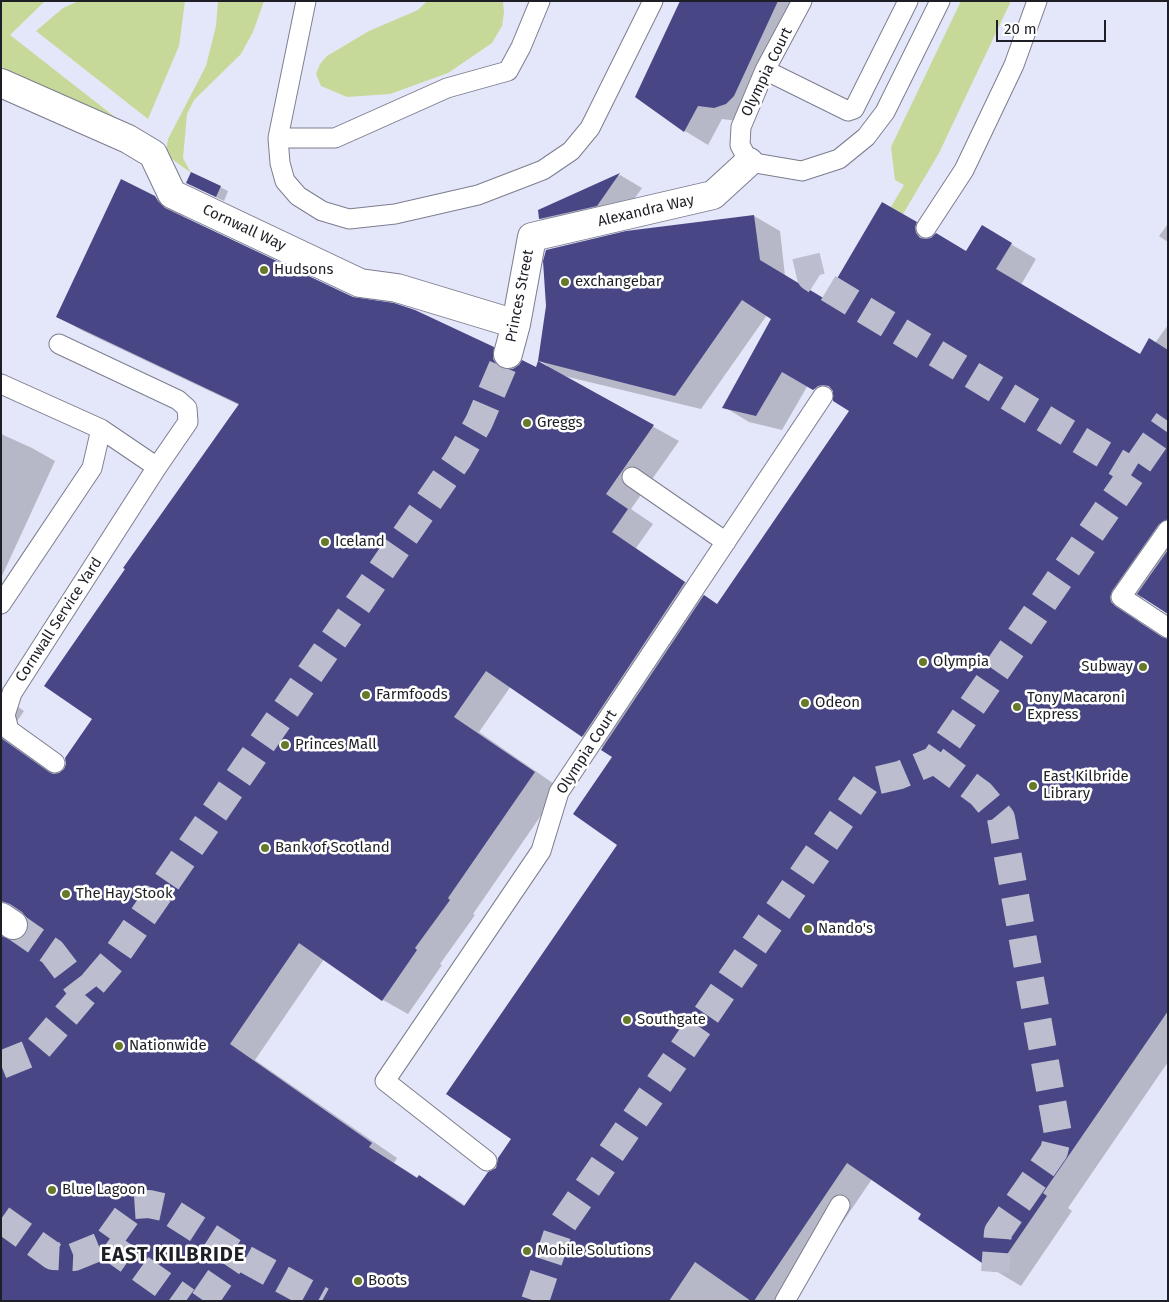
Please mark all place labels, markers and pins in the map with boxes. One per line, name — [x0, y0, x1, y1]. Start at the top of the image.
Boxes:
place label: Hudsons — [274, 261, 333, 279]
marker: Hudsons — [258, 264, 270, 276]
place label: exchangebar — [575, 273, 662, 291]
marker: exchangebar — [559, 276, 571, 288]
place label: Greggs — [537, 414, 582, 432]
marker: Greggs — [521, 417, 533, 429]
place label: Iceland — [335, 533, 385, 551]
marker: Iceland — [319, 536, 331, 548]
place label: Olympia — [933, 653, 989, 671]
marker: Olympia — [917, 656, 929, 668]
place label: Subway — [1081, 658, 1133, 676]
marker: Subway — [1137, 661, 1149, 673]
place label: Farmfoods — [376, 686, 448, 704]
marker: Farmfoods — [360, 689, 372, 701]
place label: Tony Macaroni Express — [1027, 689, 1125, 724]
place label: Odeon — [815, 694, 860, 712]
marker: Odeon — [799, 697, 811, 709]
marker: Tony Macaroni Express — [1011, 701, 1023, 713]
place label: Princes Mall — [295, 736, 377, 754]
marker: Princes Mall — [279, 739, 291, 751]
place label: East Kilbride Library — [1043, 768, 1129, 803]
marker: East Kilbride Library — [1027, 780, 1039, 792]
place label: Bank of Scotland — [275, 839, 390, 857]
marker: Bank of Scotland — [259, 842, 271, 854]
place label: The Hay Stook — [76, 885, 173, 903]
marker: The Hay Stook — [60, 888, 72, 900]
place label: Nando's — [818, 920, 873, 938]
marker: Nando's — [802, 923, 814, 935]
place label: Southgate — [637, 1011, 706, 1029]
marker: Southgate — [621, 1014, 633, 1026]
place label: Nationwide — [129, 1037, 207, 1055]
marker: Nationwide — [113, 1040, 125, 1052]
place label: Blue Lagoon — [62, 1181, 146, 1199]
marker: Blue Lagoon — [46, 1184, 58, 1196]
place label: Mobile Solutions — [537, 1242, 651, 1260]
marker: Mobile Solutions — [521, 1245, 533, 1257]
place label: Boots — [368, 1272, 407, 1290]
marker: Boots — [352, 1275, 364, 1287]

